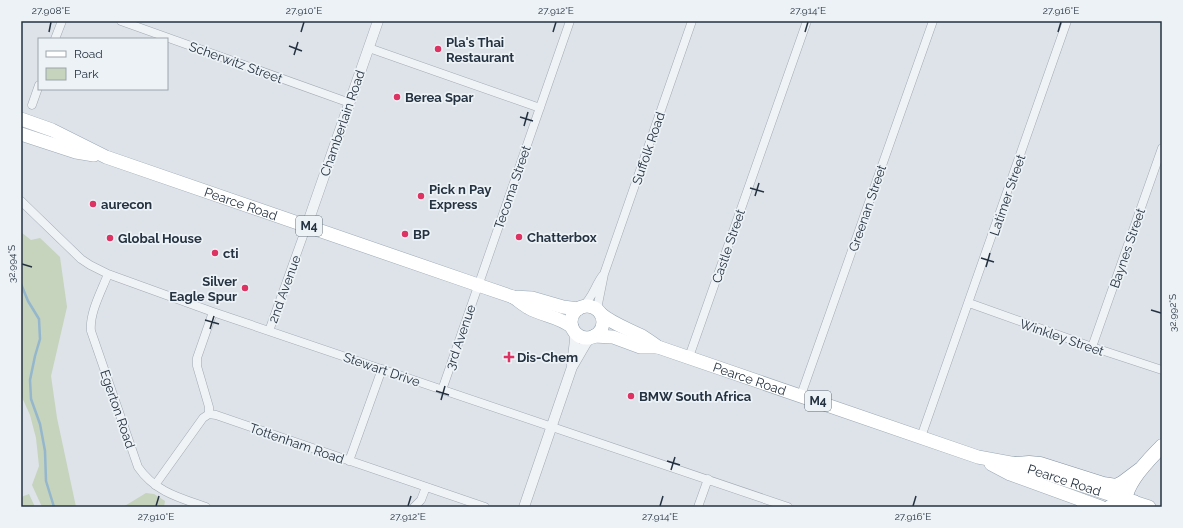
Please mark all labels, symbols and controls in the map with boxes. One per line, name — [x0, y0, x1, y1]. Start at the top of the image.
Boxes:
text: 27.908°E — [32, 5, 70, 16]
text: 27.910°E — [286, 5, 322, 16]
text: 27.912°E — [538, 5, 574, 16]
text: 27.914°E — [790, 5, 826, 16]
text: 27.916°E — [1043, 5, 1079, 16]
place label: Pla's Thai Restaurant — [446, 35, 514, 65]
legend — [38, 38, 168, 90]
street label: Scherwitz Street — [187, 39, 285, 87]
marker: Pla's Thai Restaurant — [433, 44, 443, 54]
text: Road — [74, 47, 103, 61]
text: Park — [74, 67, 99, 81]
street label: Chamberlain Road — [317, 68, 368, 178]
place label: Berea Spar — [405, 90, 474, 105]
marker: Berea Spar — [392, 92, 402, 102]
street label: Suffolk Road — [629, 110, 668, 186]
street label: Tecoma Street — [491, 143, 534, 231]
street label: Latimer Street — [987, 152, 1029, 238]
street label: Greenan Street — [846, 162, 890, 253]
place label: Pick n Pay Express — [429, 182, 491, 212]
street label: Pearce Road — [202, 184, 279, 223]
marker: Pick n Pay Express — [416, 191, 426, 201]
place label: aurecon — [101, 197, 152, 212]
marker: aurecon — [88, 199, 98, 209]
street label: Baynes Street — [1107, 206, 1148, 290]
street label: Castle Street — [709, 207, 748, 285]
road number: M4 — [296, 216, 322, 236]
place label: BP — [413, 227, 430, 242]
marker: BP — [400, 229, 410, 239]
place label: Chatterbox — [527, 230, 597, 245]
place label: Global House — [118, 231, 202, 246]
marker: Chatterbox — [514, 232, 524, 242]
marker: Global House — [105, 233, 115, 243]
text: 32.994°S — [6, 245, 17, 283]
place label: cti — [223, 246, 239, 261]
marker: cti — [210, 248, 220, 258]
street label: 2nd Avenue — [265, 253, 304, 325]
place label: Silver Eagle Spur — [169, 274, 237, 304]
marker: Silver Eagle Spur — [240, 283, 250, 293]
text: 32.992°S — [1167, 294, 1178, 332]
street label: 3rd Avenue — [442, 302, 479, 372]
street label: Winkley Street — [1018, 316, 1106, 359]
street label: Stewart Drive — [341, 349, 423, 390]
place label: Dis-Chem — [517, 350, 578, 365]
marker: Dis-Chem — [504, 352, 514, 362]
street label: Pearce Road — [711, 359, 788, 398]
street label: Egerton Road — [97, 368, 138, 450]
place label: BMW South Africa — [639, 389, 752, 404]
marker: BMW South Africa — [626, 391, 636, 401]
road number: M4 — [805, 391, 831, 411]
street label: Tottenham Road — [248, 420, 346, 467]
street label: Pearce Road — [1026, 461, 1103, 499]
text: 27.910°E — [138, 511, 174, 522]
text: 27.912°E — [390, 511, 426, 522]
text: 27.914°E — [642, 511, 678, 522]
text: 27.916°E — [895, 511, 931, 522]

